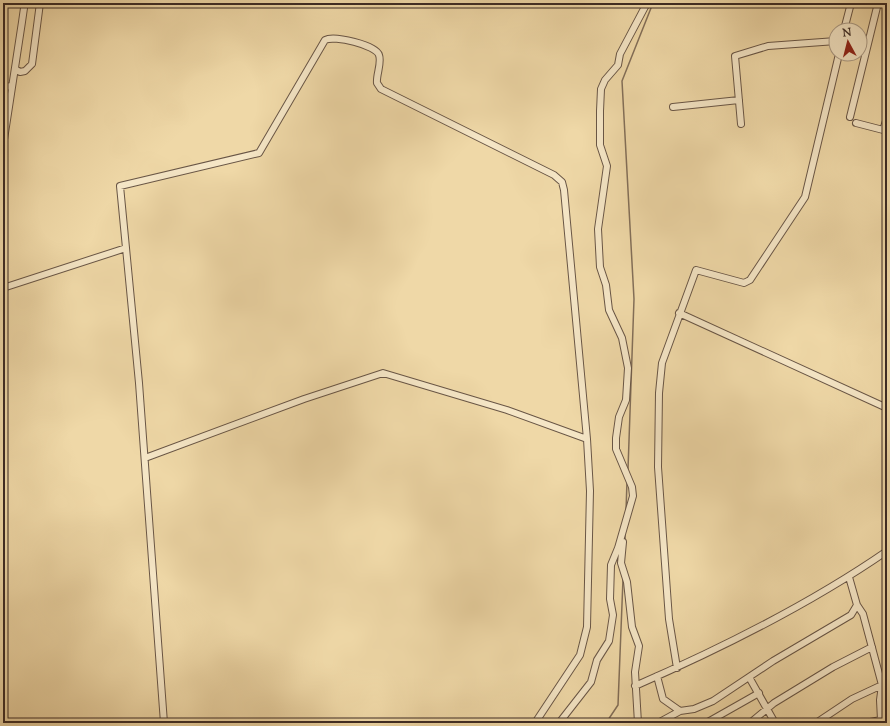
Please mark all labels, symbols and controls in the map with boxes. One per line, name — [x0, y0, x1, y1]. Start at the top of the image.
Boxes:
north arrow — [828, 22, 868, 62]
text: N — [841, 25, 852, 42]

